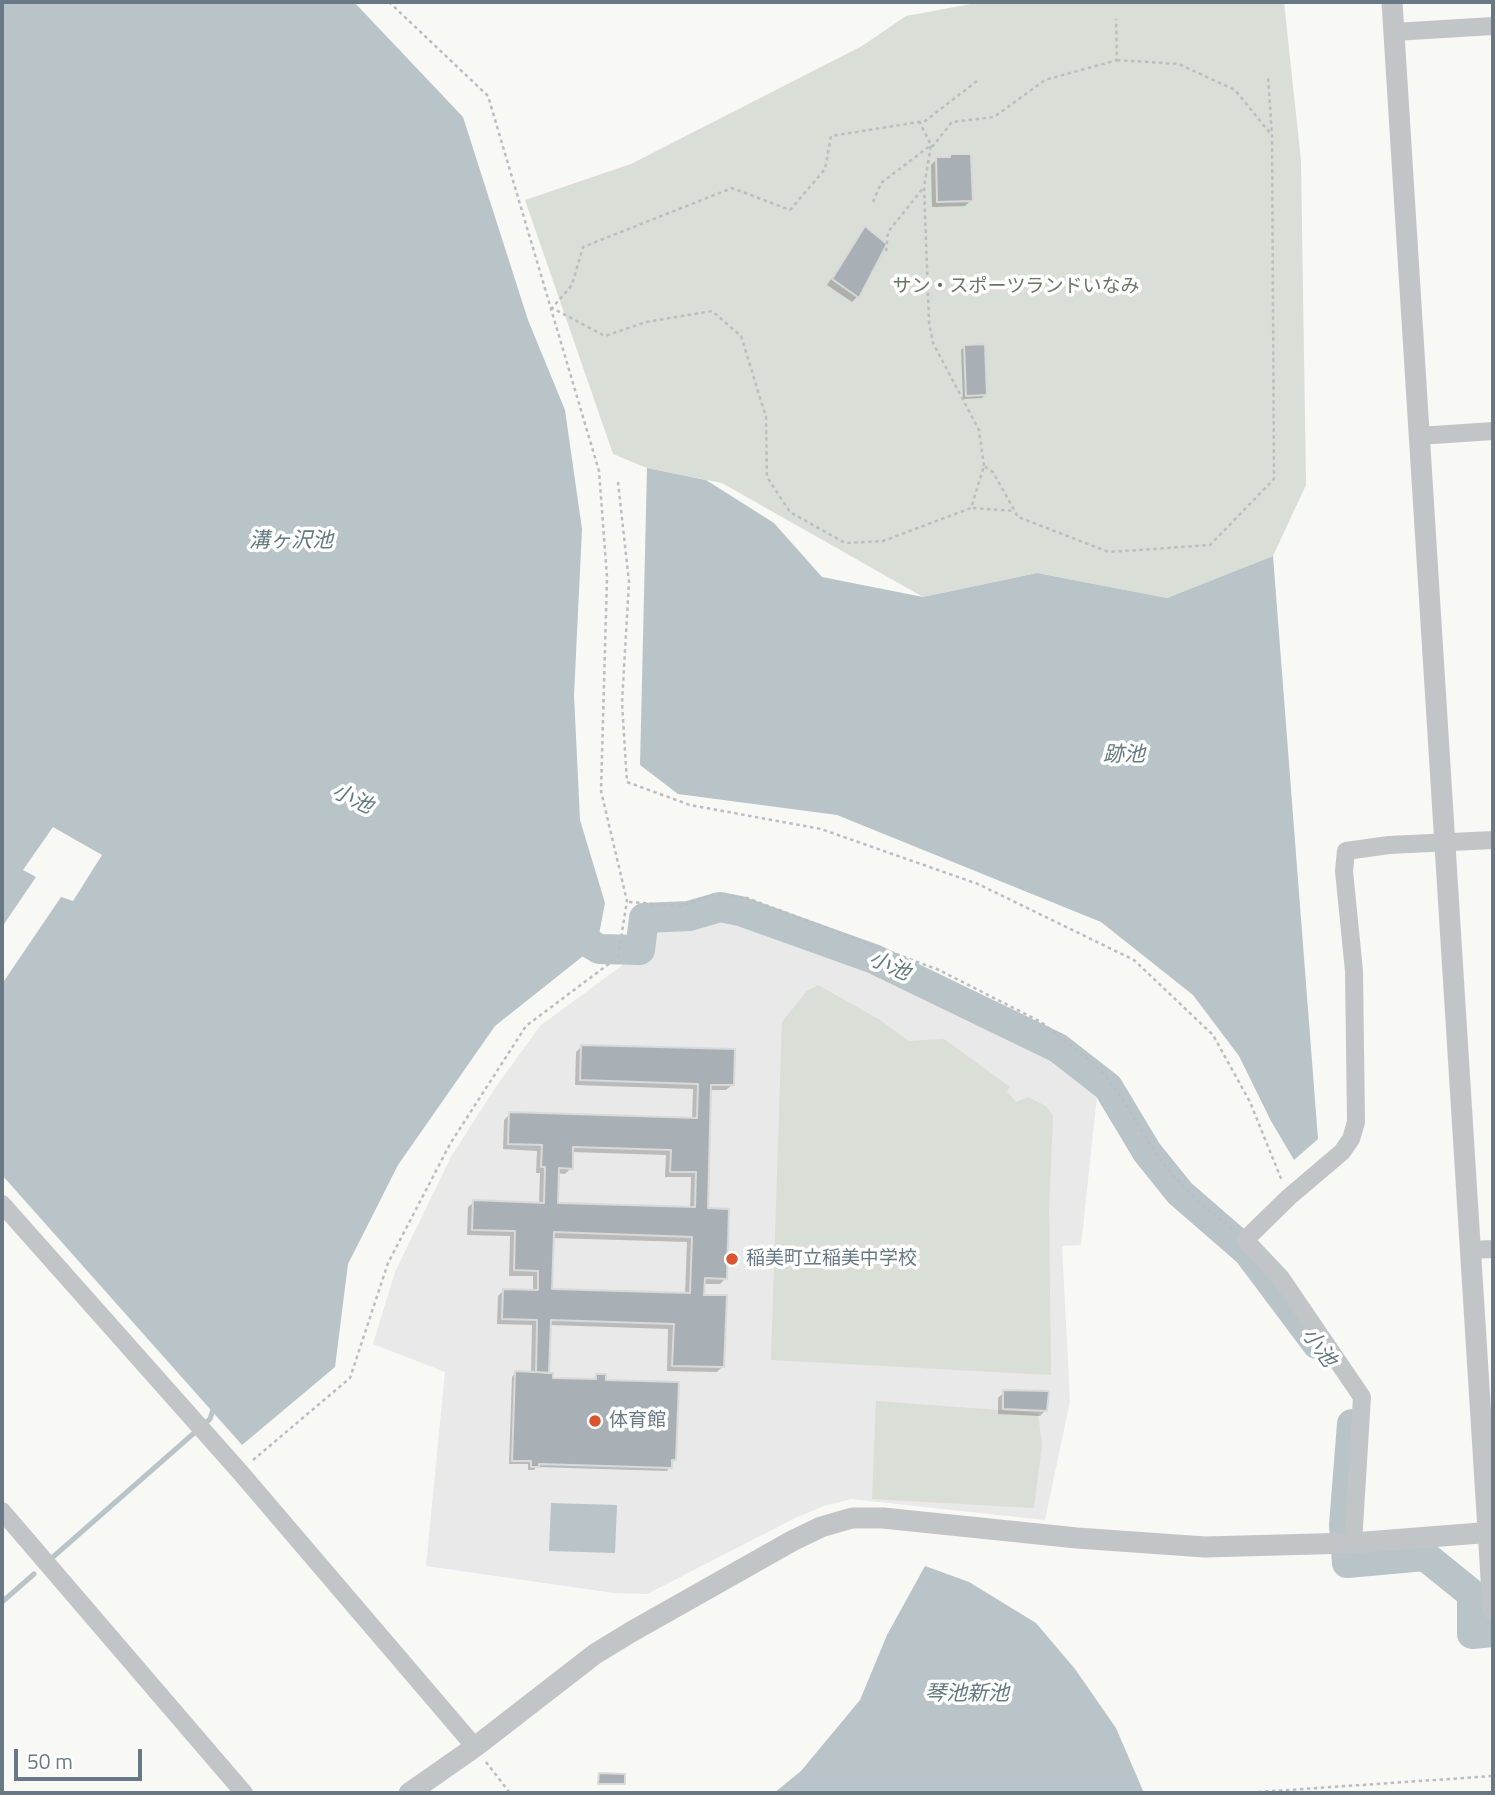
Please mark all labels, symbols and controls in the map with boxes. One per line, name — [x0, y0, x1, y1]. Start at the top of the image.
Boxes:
park label: サン・スポーツランドいなみ — [893, 276, 1139, 298]
water label: 溝ヶ沢池 — [249, 529, 333, 555]
water label: 跡池 — [1103, 743, 1145, 769]
water label: 小池 — [328, 780, 376, 820]
water label: 小池 — [865, 947, 913, 987]
place label: 稲美町立稲美中学校 — [746, 1248, 917, 1270]
marker: 稲美町立稲美中学校 — [724, 1251, 740, 1267]
water label: 小池 — [1295, 1324, 1341, 1372]
place label: 体育館 — [609, 1410, 666, 1432]
marker: 体育館 — [587, 1413, 603, 1429]
water label: 琴池新池 — [925, 1682, 1009, 1708]
scale bar — [18, 1736, 145, 1780]
text: 50 m — [27, 1745, 73, 1777]

